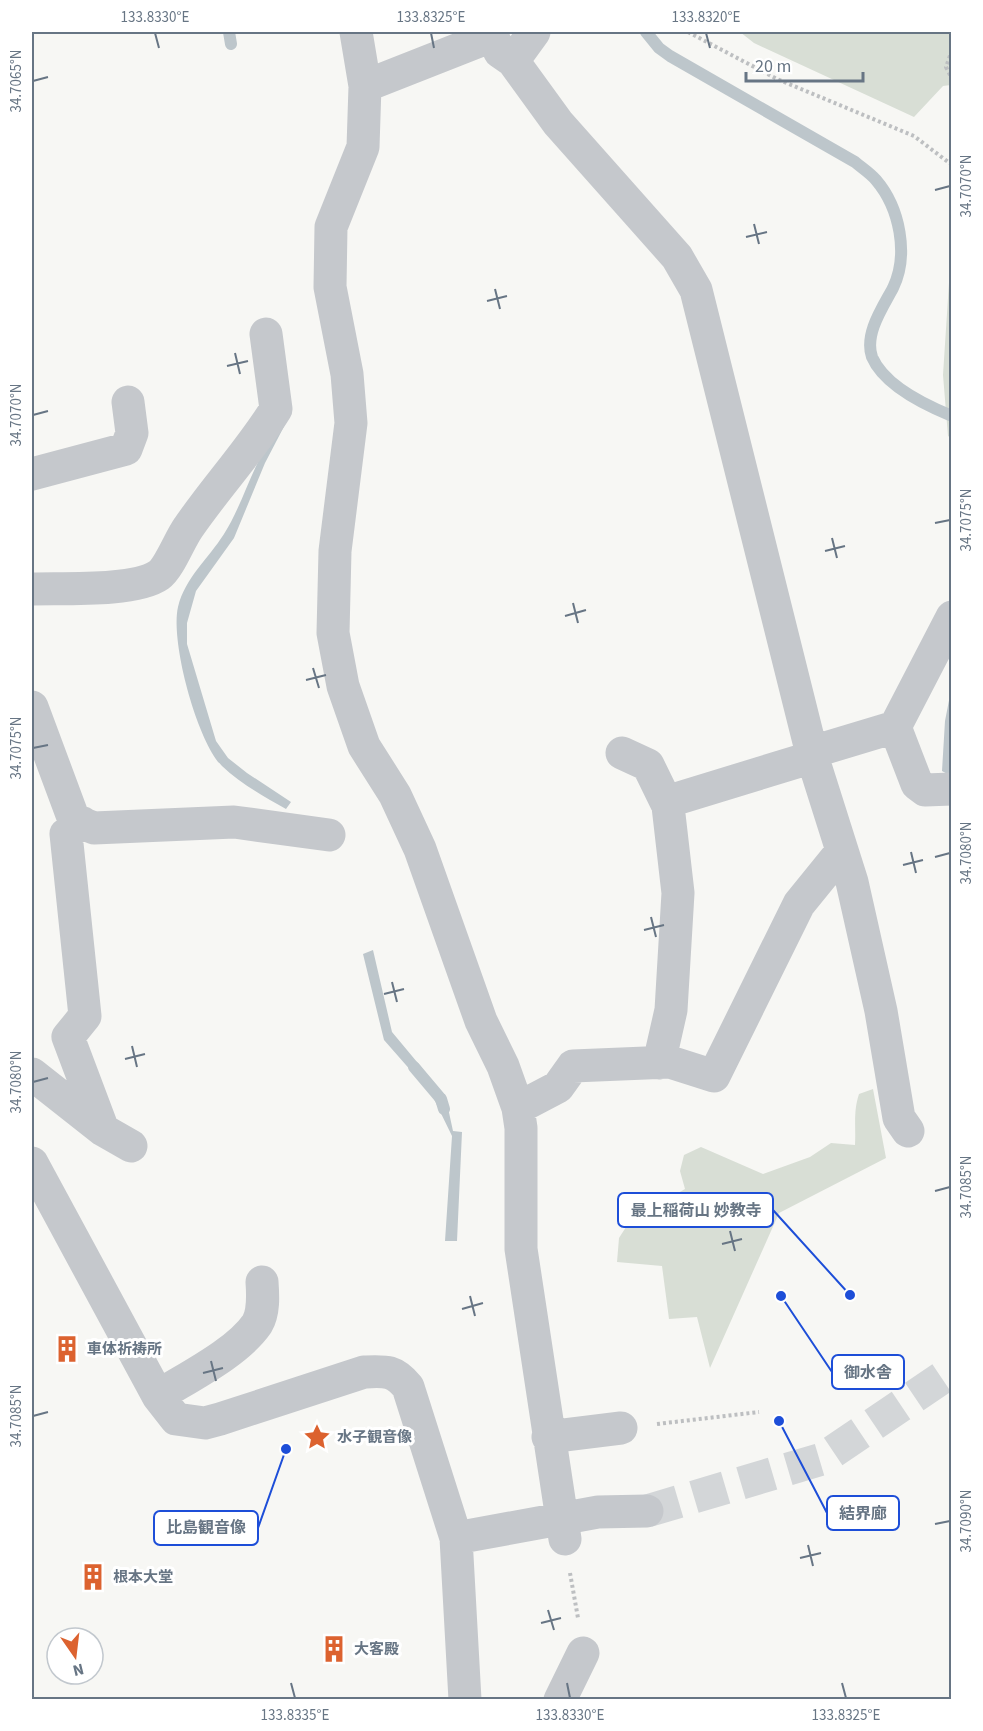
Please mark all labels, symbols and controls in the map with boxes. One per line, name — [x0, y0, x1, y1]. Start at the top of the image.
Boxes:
text: 133.8330°E — [121, 7, 189, 28]
text: 133.8325°E — [397, 7, 465, 28]
text: 133.8320°E — [672, 7, 740, 28]
scale bar — [746, 45, 863, 83]
text: 34.7065°N — [6, 49, 27, 113]
text: 20 m — [755, 54, 791, 79]
text: 34.7070°N — [956, 154, 977, 218]
text: 34.7070°N — [6, 383, 27, 447]
text: 34.7075°N — [956, 488, 977, 552]
text: 34.7075°N — [6, 716, 27, 780]
text: 34.7080°N — [956, 821, 977, 885]
text: 34.7080°N — [6, 1050, 27, 1114]
text: 34.7085°N — [956, 1155, 977, 1219]
callout: 最上稲荷山 妙教寺 — [618, 1193, 773, 1227]
text: 最上稲荷山 妙教寺 — [630, 1200, 762, 1222]
building icon: 車体祈祷所 — [52, 1334, 82, 1364]
place label: 車体祈祷所 — [87, 1339, 162, 1360]
callout: 御水舎 — [832, 1355, 904, 1389]
text: 御水舎 — [844, 1362, 892, 1384]
text: 34.7085°N — [6, 1384, 27, 1448]
place icon: 水子観音像 — [302, 1422, 332, 1452]
place label: 水子観音像 — [337, 1427, 412, 1448]
text: 34.7090°N — [956, 1489, 977, 1553]
callout: 結界廊 — [827, 1496, 899, 1530]
text: 結界廊 — [839, 1503, 887, 1525]
callout: 比島観音像 — [154, 1511, 258, 1545]
text: 比島観音像 — [166, 1517, 246, 1539]
building icon: 根本大堂 — [78, 1562, 108, 1592]
place label: 根本大堂 — [113, 1567, 173, 1588]
north arrow — [45, 1626, 105, 1686]
building icon: 大客殿 — [319, 1634, 349, 1664]
place label: 大客殿 — [354, 1639, 399, 1660]
text: N — [71, 1658, 86, 1682]
text: 133.8335°E — [261, 1705, 329, 1726]
text: 133.8330°E — [536, 1705, 604, 1726]
text: 133.8325°E — [812, 1705, 880, 1726]

